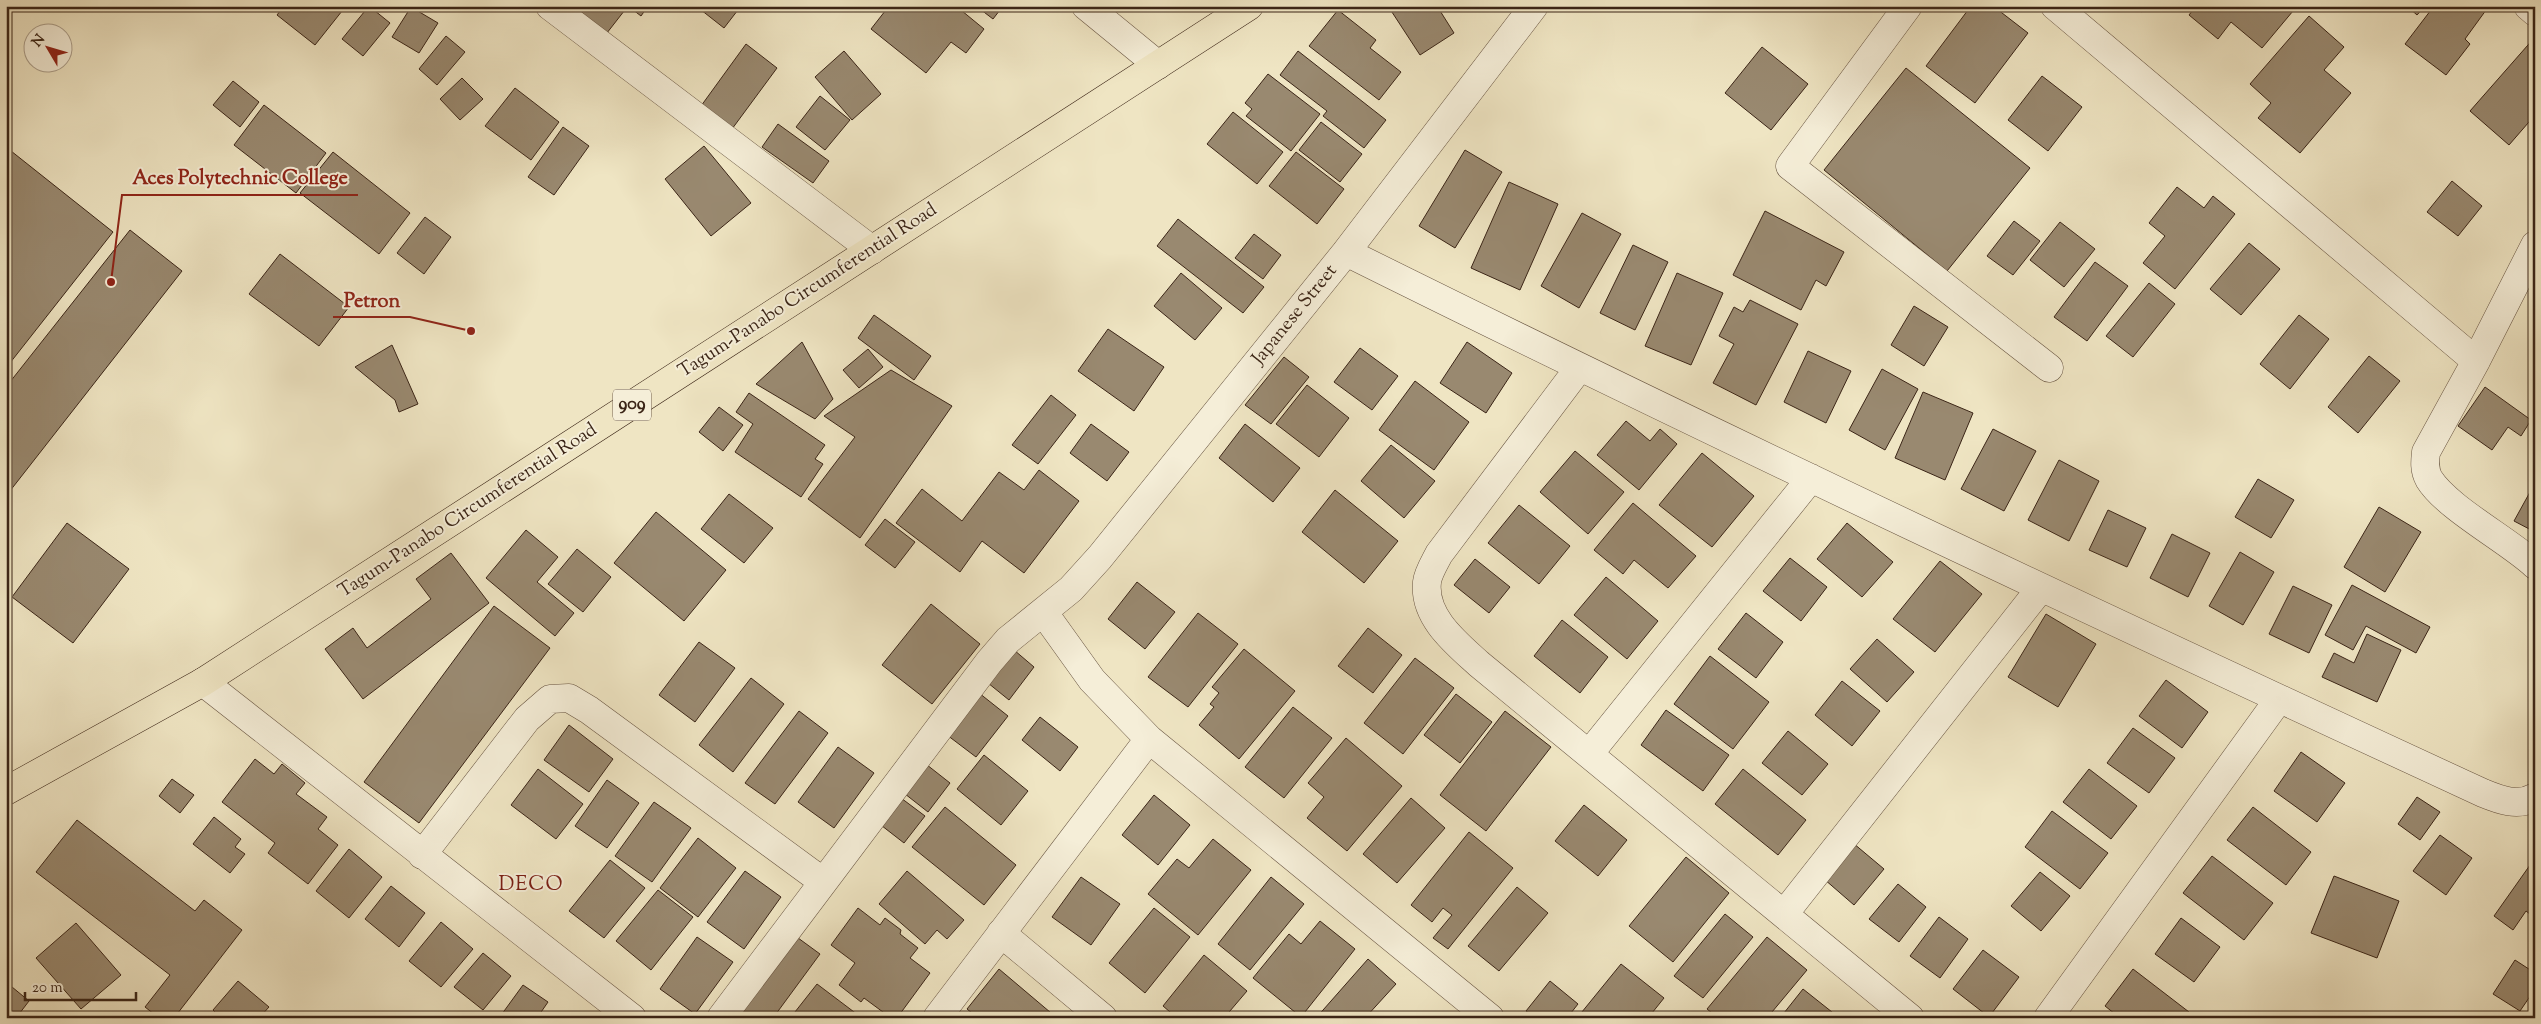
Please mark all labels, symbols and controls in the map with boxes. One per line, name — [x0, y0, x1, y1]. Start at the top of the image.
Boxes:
north arrow — [22, 22, 72, 72]
text: N — [28, 31, 51, 52]
callout: Aces Polytechnic College — [122, 160, 358, 195]
text: Aces Polytechnic College — [132, 165, 348, 194]
street label: Tagum-Panabo Circumferential Road — [673, 197, 943, 385]
street label: Japanese Street — [1245, 258, 1344, 372]
callout: Petron — [333, 282, 410, 317]
text: Petron — [344, 288, 401, 317]
road number: 909 — [613, 390, 651, 420]
street label: Tagum-Panabo Circumferential Road — [333, 417, 603, 605]
district label: DECO — [498, 871, 564, 900]
scale bar — [25, 969, 136, 1001]
text: 20 m — [32, 978, 63, 999]

